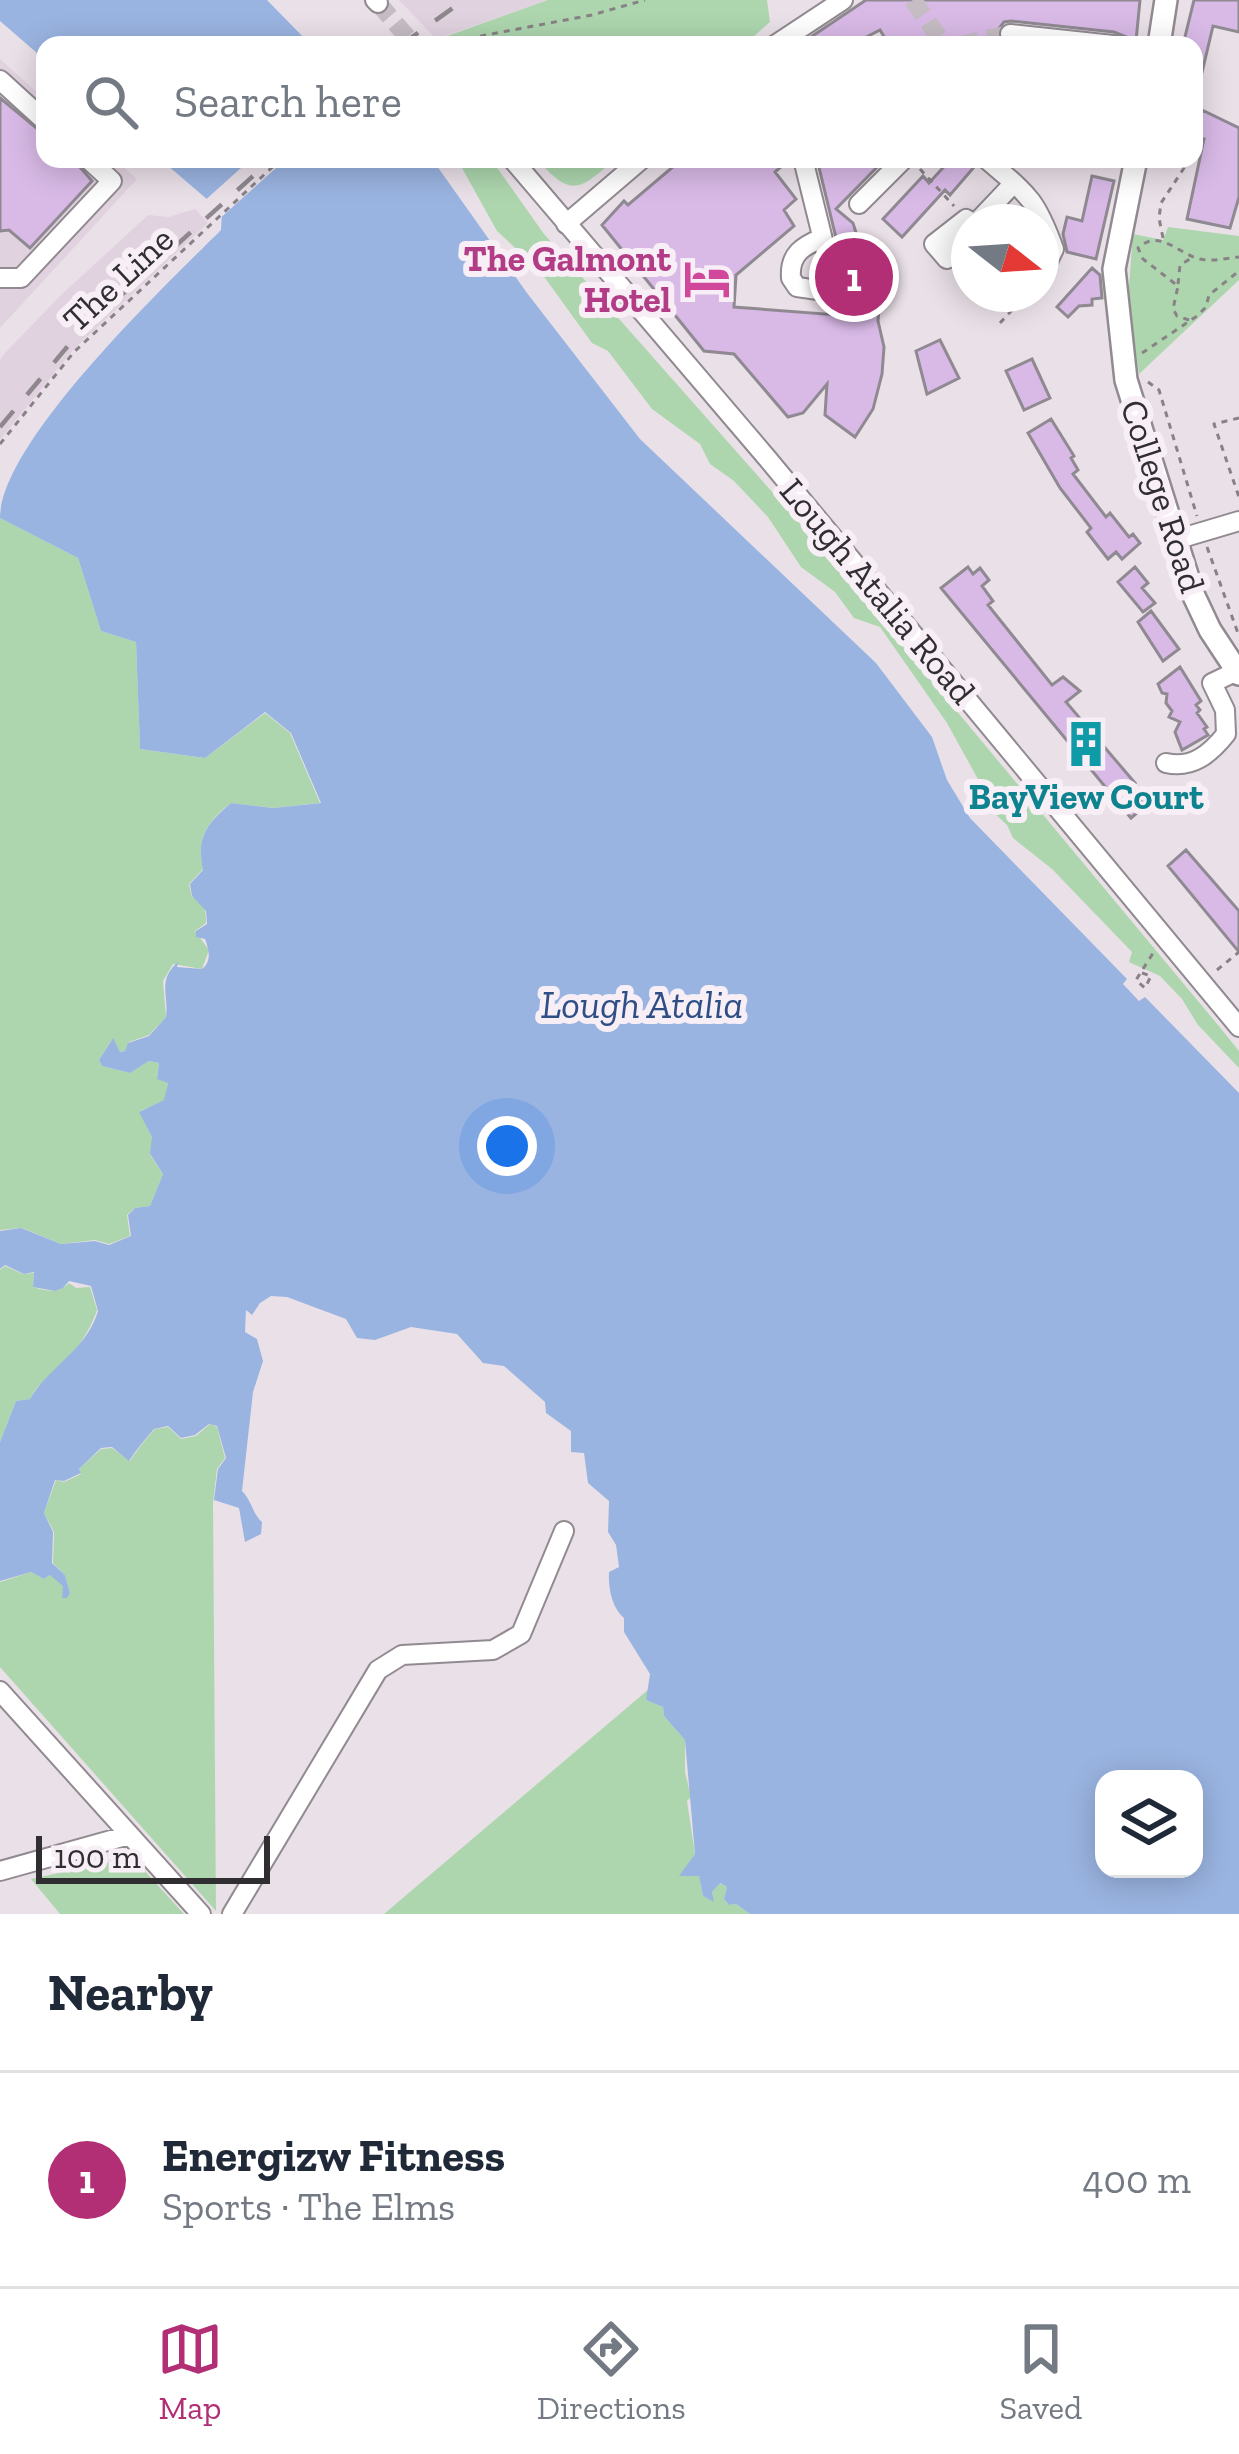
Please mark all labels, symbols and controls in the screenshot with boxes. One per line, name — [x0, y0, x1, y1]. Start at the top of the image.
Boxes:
search box — [36, 36, 1203, 168]
icon: search — [78, 69, 144, 135]
text: Search here — [174, 75, 402, 129]
north arrow — [951, 204, 1059, 312]
street label: The Line — [54, 217, 182, 341]
pin: 1 — [815, 232, 893, 322]
place label: The Galmont Hotel — [463, 237, 672, 321]
hotel icon: The Galmont Hotel — [682, 254, 732, 304]
street label: College Road — [1112, 394, 1214, 598]
street label: Lough Atalia Road — [771, 469, 985, 713]
building icon: BayView Court — [1061, 719, 1111, 769]
place label: BayView Court — [969, 775, 1204, 818]
water label: Lough Atalia — [541, 981, 743, 1028]
your location — [477, 1116, 537, 1176]
map controls — [1095, 1770, 1203, 1878]
button: layers — [1095, 1770, 1203, 1878]
scale bar — [36, 1830, 270, 1883]
text: 100 m — [54, 1837, 141, 1876]
text: Nearby — [48, 1962, 213, 2023]
text: Energizw Fitness — [162, 2129, 505, 2183]
text: 1 — [79, 2156, 95, 2203]
text: 400 m — [1083, 2156, 1191, 2203]
text: Sports · The Elms — [162, 2183, 455, 2230]
tab: Map — [157, 2316, 223, 2427]
tab: Directions — [537, 2316, 686, 2427]
tab: Saved — [999, 2316, 1082, 2427]

